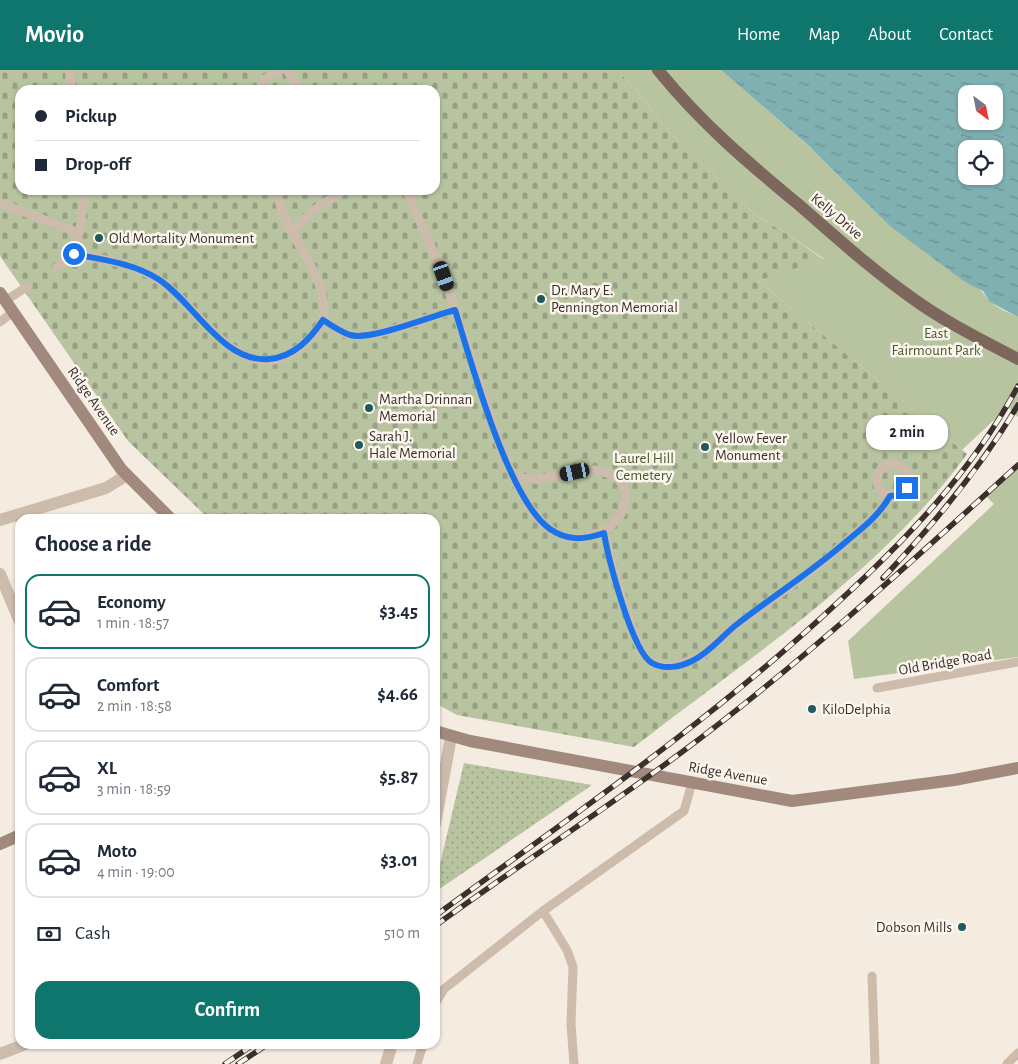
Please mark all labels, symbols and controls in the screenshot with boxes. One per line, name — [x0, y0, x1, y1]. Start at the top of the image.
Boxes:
text: Movio — [25, 23, 84, 47]
text: Home — [737, 26, 780, 44]
text: Map — [808, 26, 840, 44]
text: About — [868, 26, 911, 44]
text: Contact — [939, 26, 993, 44]
north arrow — [958, 85, 1002, 130]
map controls — [958, 85, 1003, 185]
text: Pickup — [65, 107, 117, 126]
button: locate — [958, 140, 1003, 185]
text: Drop-off — [65, 155, 130, 174]
street label: Kelly Drive — [808, 191, 865, 242]
place label: Old Mortality Monument — [109, 231, 254, 246]
marker: Old Mortality Monument — [93, 232, 105, 244]
route start — [63, 243, 85, 265]
car — [432, 259, 455, 293]
place label: Dr. Mary E. Pennington Memorial — [551, 283, 678, 315]
marker: Dr. Mary E. Pennington Memorial — [535, 293, 547, 305]
park label: East Fairmount Park — [891, 326, 981, 358]
street label: Ridge Avenue — [64, 364, 123, 438]
place label: Martha Drinnan Memorial — [379, 392, 472, 424]
marker: Martha Drinnan Memorial — [363, 402, 375, 414]
callout: 2 min — [866, 416, 948, 450]
text: 2 min — [889, 424, 925, 440]
place label: Sarah J. Hale Memorial — [369, 429, 456, 461]
place label: Yellow Fever Monument — [715, 431, 787, 463]
marker: Sarah J. Hale Memorial — [353, 439, 365, 451]
marker: Yellow Fever Monument — [699, 441, 711, 453]
park label: Laurel Hill Cemetery — [614, 451, 674, 483]
car — [558, 462, 591, 482]
route end — [896, 477, 918, 499]
text: Choose a ride — [35, 533, 151, 555]
icon: car — [37, 589, 82, 634]
text: Economy — [97, 593, 166, 612]
text: $3.45 — [379, 602, 418, 621]
text: 1 min · 18:57 — [97, 615, 169, 631]
street label: Old Bridge Road — [897, 647, 993, 678]
icon: car — [37, 672, 82, 717]
text: Comfort — [97, 676, 159, 695]
text: $4.66 — [377, 685, 418, 704]
text: 2 min · 18:58 — [97, 698, 172, 714]
place label: KiloDelphia — [822, 702, 891, 717]
marker: KiloDelphia — [806, 703, 818, 715]
icon: car — [37, 755, 82, 800]
text: XL — [97, 759, 117, 778]
street label: Ridge Avenue — [687, 759, 769, 788]
text: $5.87 — [379, 768, 418, 787]
text: 3 min · 18:59 — [97, 781, 171, 797]
icon: car — [37, 838, 82, 883]
text: Moto — [97, 842, 137, 861]
text: $3.01 — [380, 851, 418, 870]
text: 4 min · 19:00 — [97, 864, 175, 880]
icon: cash — [35, 920, 63, 948]
place label: Dobson Mills — [876, 920, 952, 935]
marker: Dobson Mills — [956, 921, 968, 933]
text: Cash — [75, 924, 111, 943]
text: 510 m — [384, 925, 420, 941]
button: Confirm — [35, 981, 420, 1039]

